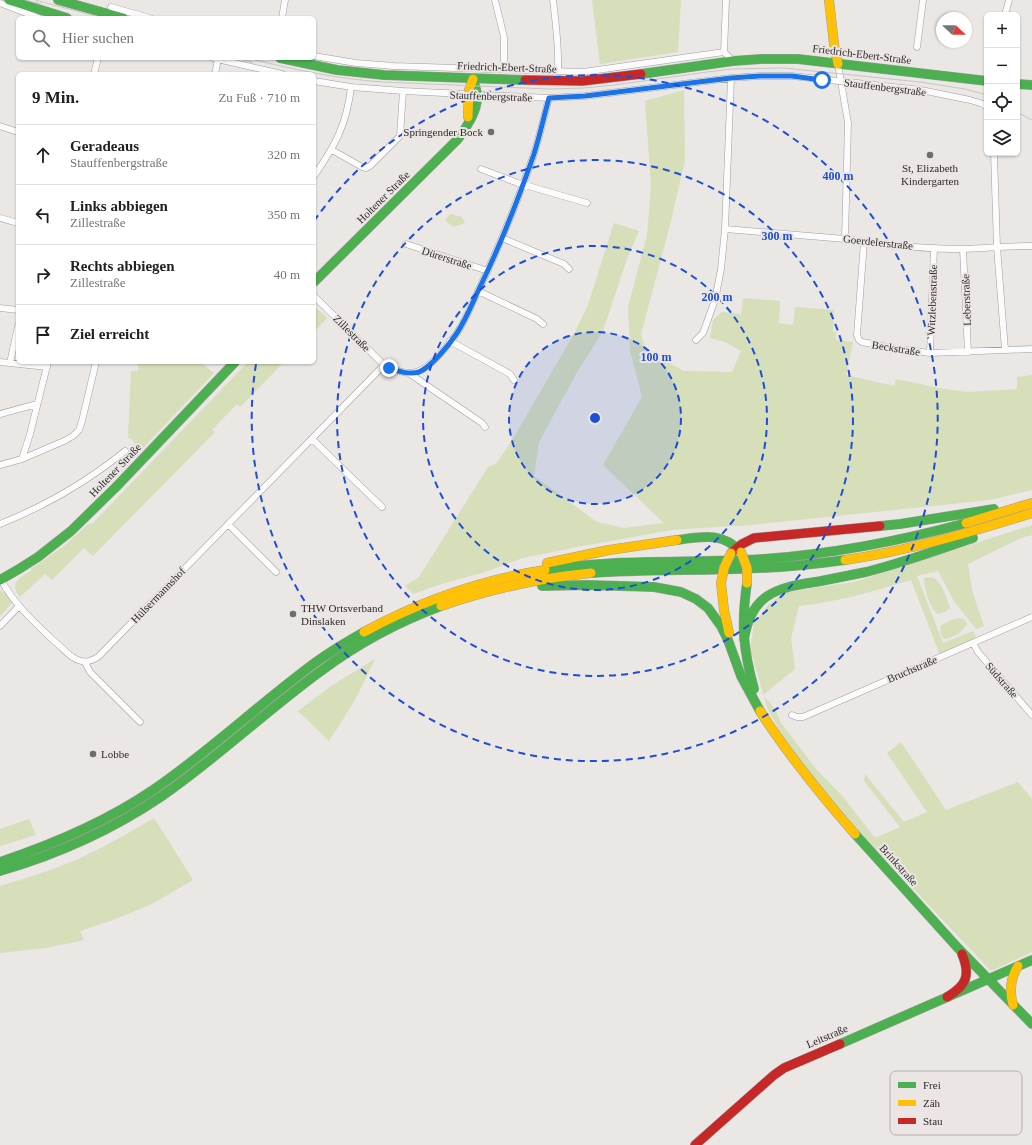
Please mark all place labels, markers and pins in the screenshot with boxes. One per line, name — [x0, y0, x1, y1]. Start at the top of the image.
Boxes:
place label: Springender Bock — [403, 126, 483, 138]
marker: Springender Bock — [486, 127, 496, 137]
marker: St, Elizabeth Kindergarten — [925, 150, 935, 160]
place label: St, Elizabeth Kindergarten — [901, 162, 959, 187]
centre of rings — [588, 411, 602, 425]
place label: THW Ortsverband Dinslaken — [301, 602, 383, 627]
marker: THW Ortsverband Dinslaken — [288, 609, 298, 619]
place label: Lobbe — [101, 748, 129, 760]
marker: Lobbe — [88, 749, 98, 759]

